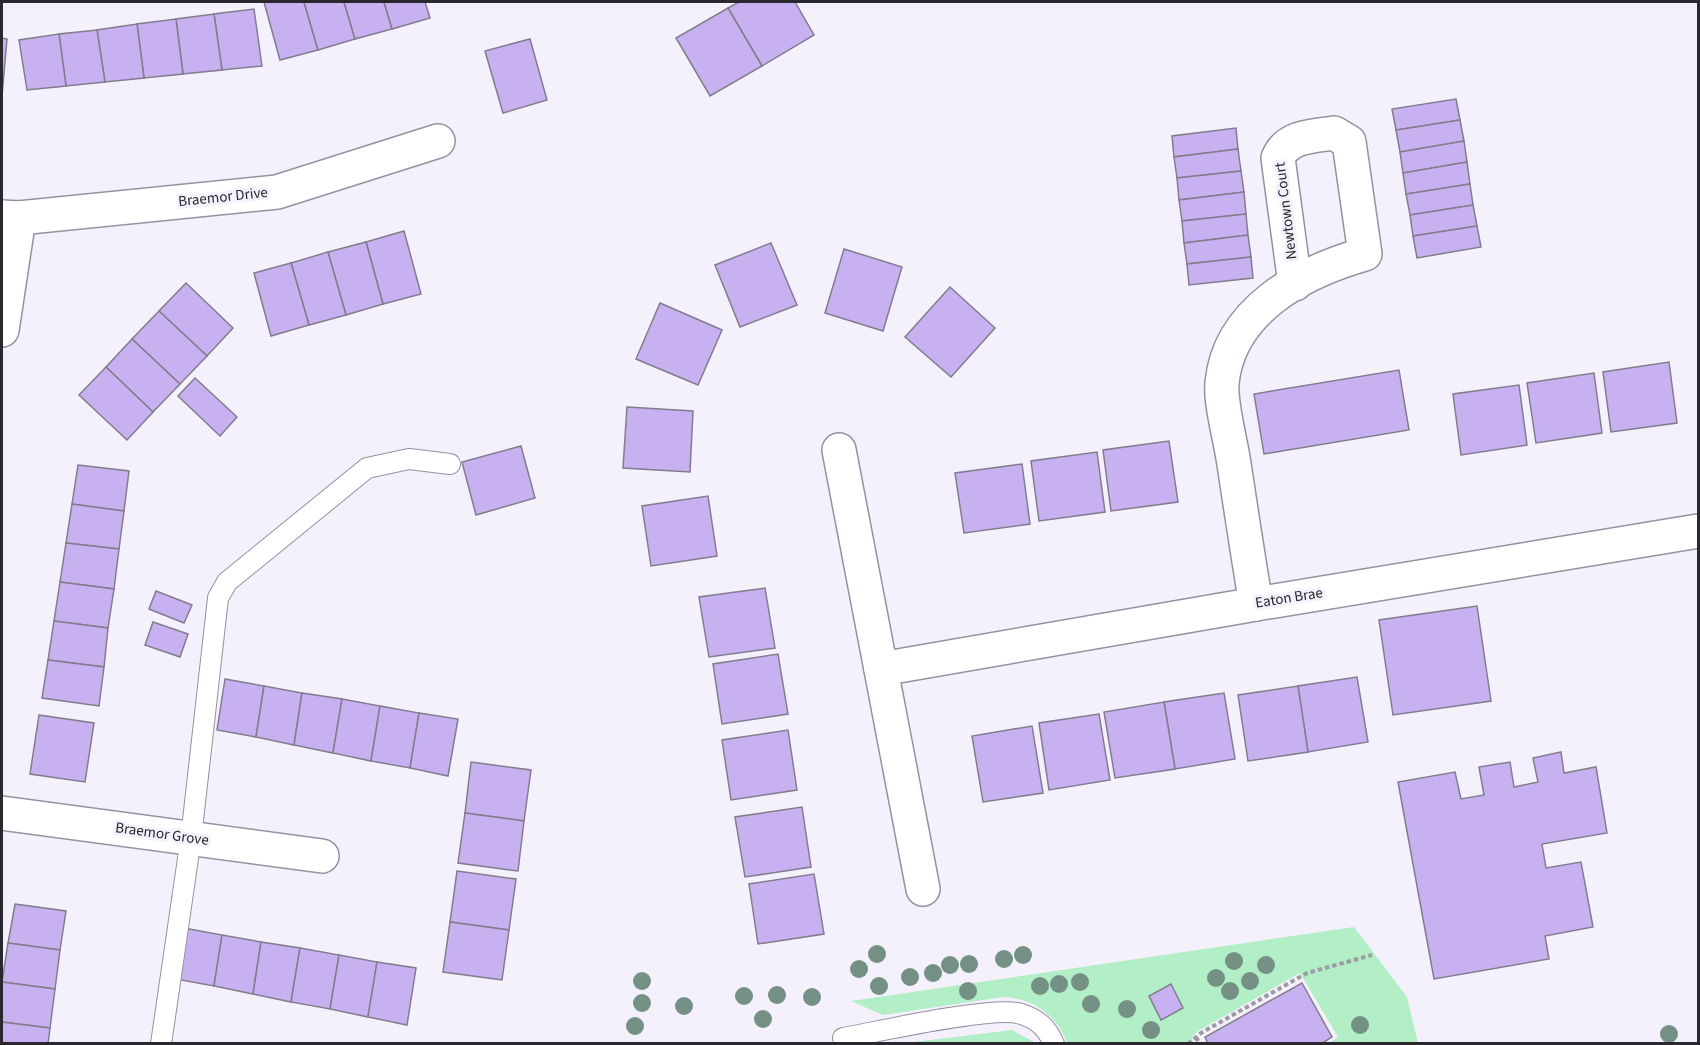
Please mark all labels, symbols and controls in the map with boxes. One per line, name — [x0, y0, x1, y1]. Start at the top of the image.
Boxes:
street label: Newtown Court — [1270, 161, 1302, 261]
street label: Braemor Drive — [177, 182, 269, 212]
street label: Eaton Brae — [1254, 582, 1324, 614]
street label: Braemor Grove — [114, 817, 210, 851]

